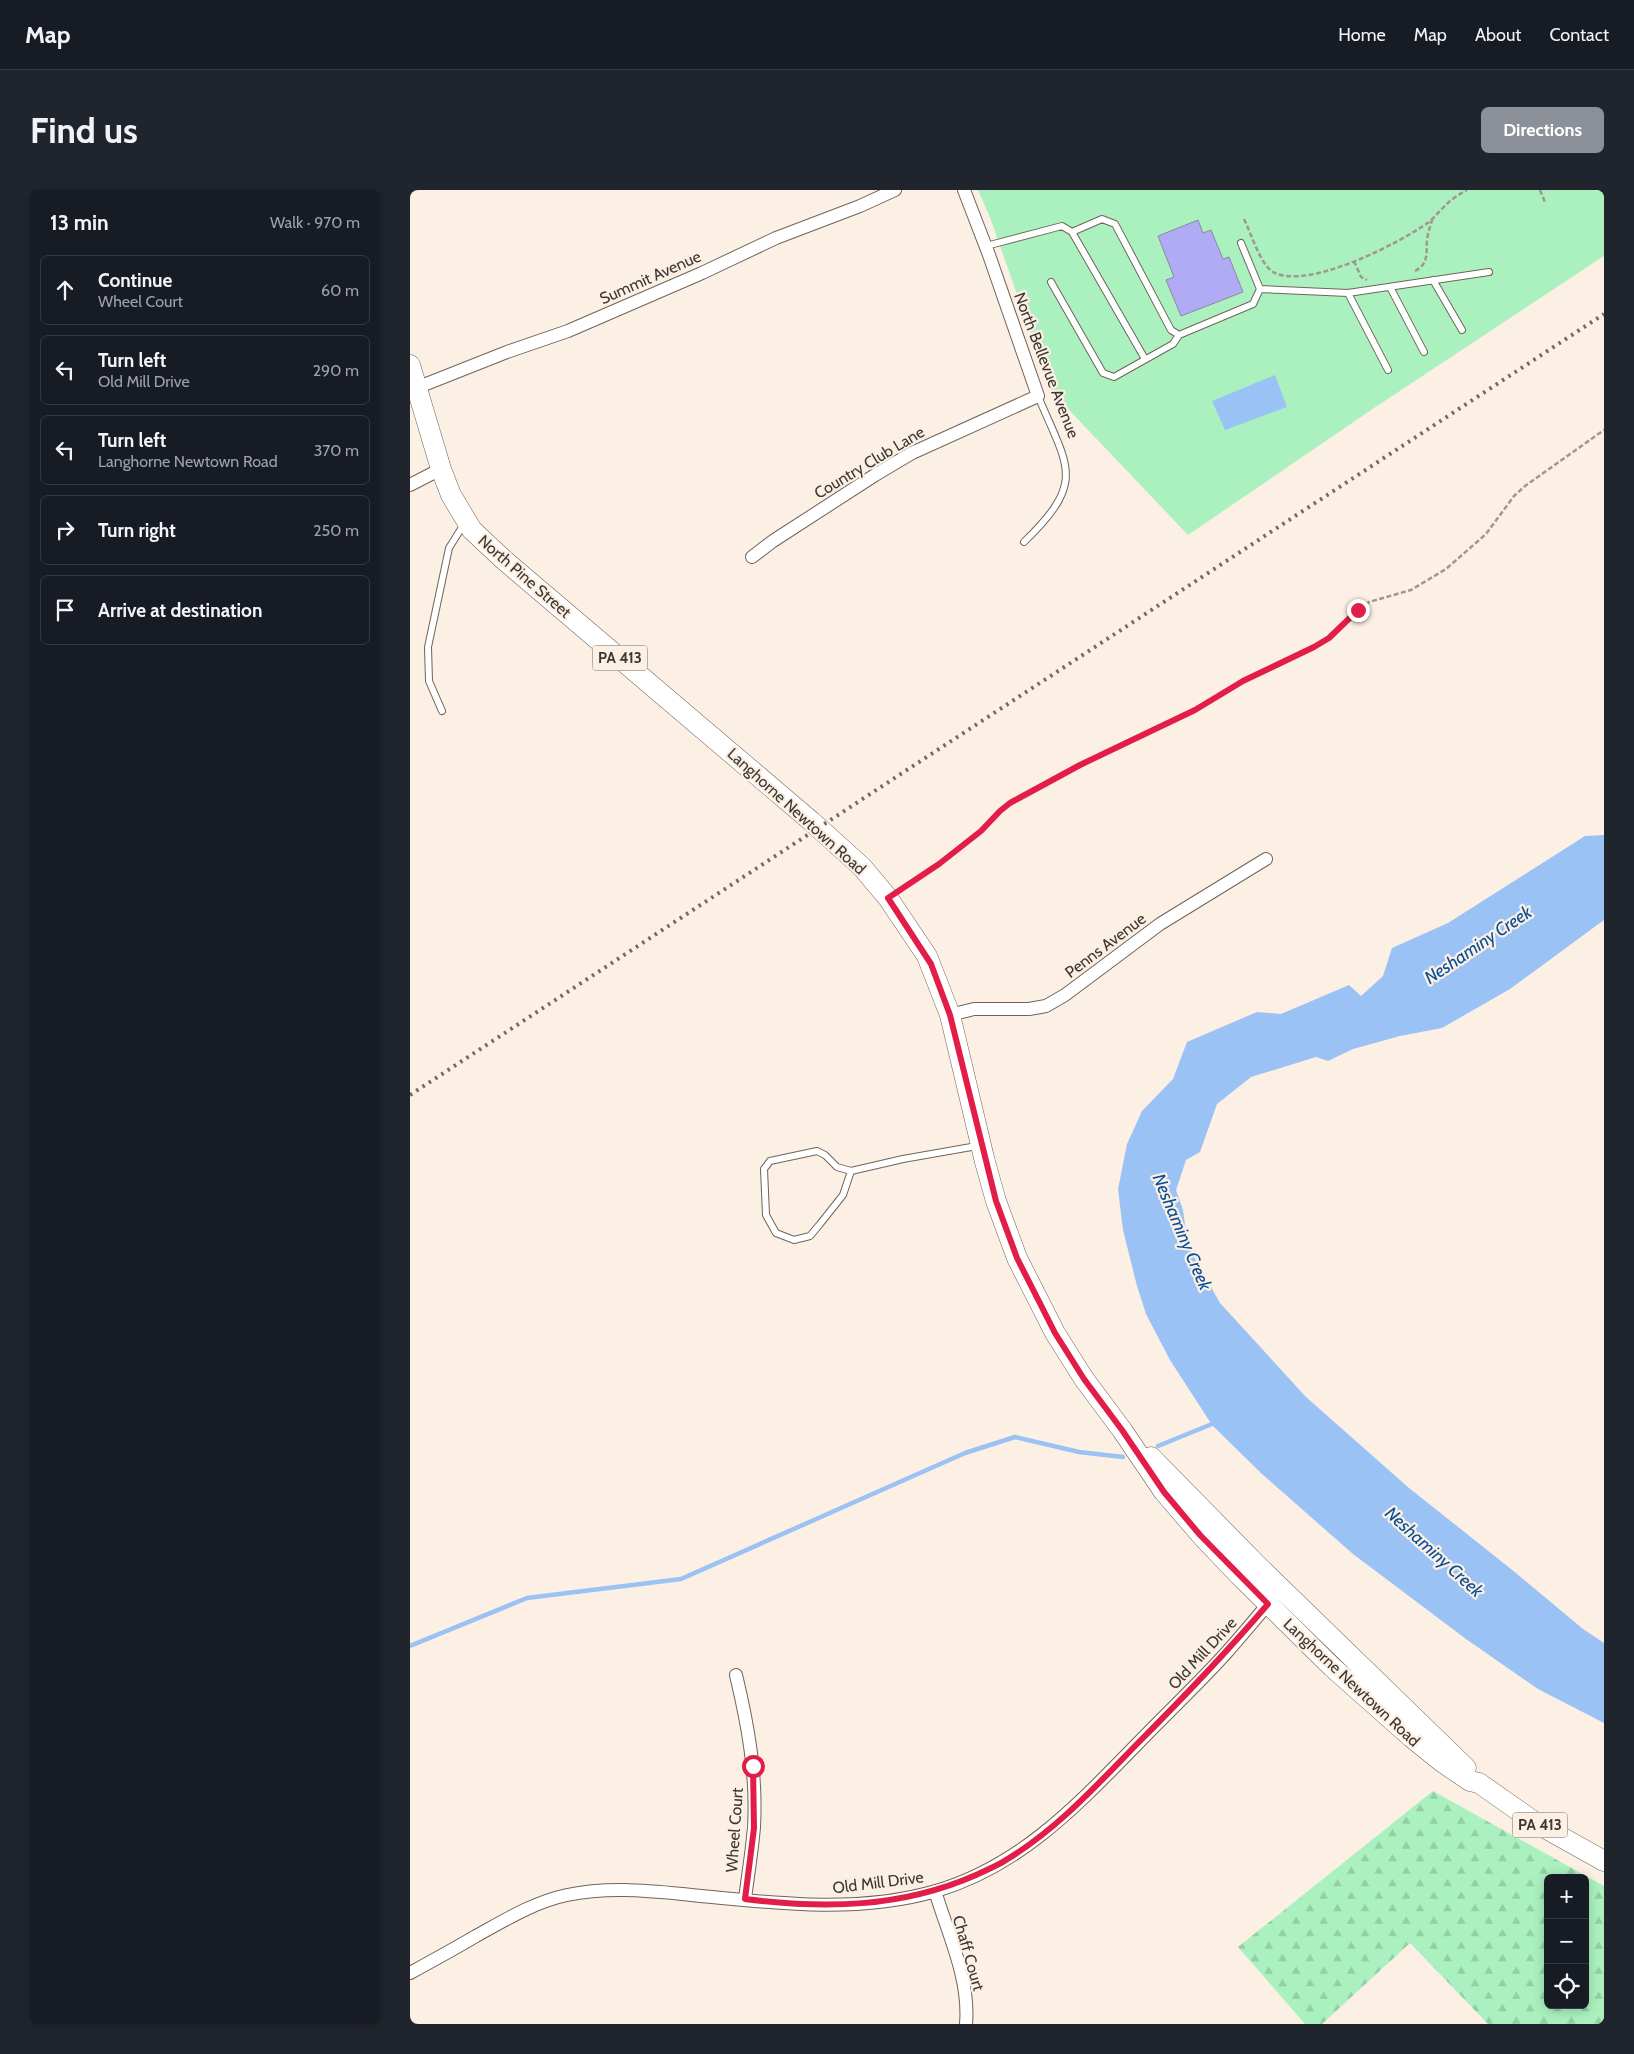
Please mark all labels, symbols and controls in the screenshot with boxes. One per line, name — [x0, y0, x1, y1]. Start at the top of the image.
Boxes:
text: Map — [25, 20, 71, 49]
text: Home — [1338, 24, 1386, 46]
text: Map — [1414, 24, 1447, 46]
text: About — [1475, 24, 1521, 46]
text: Contact — [1549, 24, 1609, 46]
button: Directions — [1481, 107, 1604, 153]
text: Find us — [30, 109, 138, 152]
text: 13 min — [50, 210, 109, 235]
text: Walk · 970 m — [270, 213, 360, 232]
street label: Summit Avenue — [597, 247, 704, 308]
text: Continue — [98, 269, 172, 292]
icon: ahead — [51, 276, 79, 304]
text: 60 m — [321, 281, 359, 300]
street label: North Bellevue Avenue — [1010, 290, 1083, 441]
text: Wheel Court — [98, 292, 183, 311]
text: Turn left — [98, 349, 166, 372]
icon: left — [51, 356, 79, 384]
text: 290 m — [313, 361, 359, 380]
text: Old Mill Drive — [98, 372, 190, 391]
street label: Country Club Lane — [811, 422, 928, 503]
text: Turn left — [98, 429, 166, 452]
icon: left — [51, 436, 79, 464]
text: 370 m — [314, 441, 359, 460]
text: Langhorne Newtown Road — [98, 452, 278, 471]
icon: right — [51, 516, 79, 544]
text: Turn right — [98, 519, 176, 542]
text: 250 m — [313, 521, 359, 540]
street label: North Pine Street — [474, 531, 575, 622]
icon: arrive — [51, 596, 79, 624]
text: Arrive at destination — [98, 599, 262, 622]
route end — [1347, 599, 1370, 622]
road number: PA 413 — [592, 646, 648, 670]
street label: Langhorne Newtown Road — [724, 744, 870, 879]
water label: Neshaminy Creek — [1420, 900, 1537, 989]
street label: Penns Avenue — [1061, 909, 1149, 982]
water label: Neshaminy Creek — [1148, 1170, 1217, 1295]
water label: Neshaminy Creek — [1380, 1502, 1489, 1603]
street label: Old Mill Drive — [1164, 1613, 1241, 1693]
street label: Langhorne Newtown Road — [1280, 1614, 1424, 1751]
route start — [742, 1755, 765, 1778]
street label: Wheel Court — [722, 1786, 747, 1873]
road number: PA 413 — [1512, 1812, 1568, 1838]
street label: Old Mill Drive — [831, 1867, 925, 1898]
map controls — [1544, 1874, 1589, 2009]
button: + — [1544, 1874, 1589, 1919]
street label: Chaff Court — [949, 1913, 989, 1994]
button: − — [1544, 1919, 1589, 1964]
button: locate — [1544, 1964, 1589, 2009]

